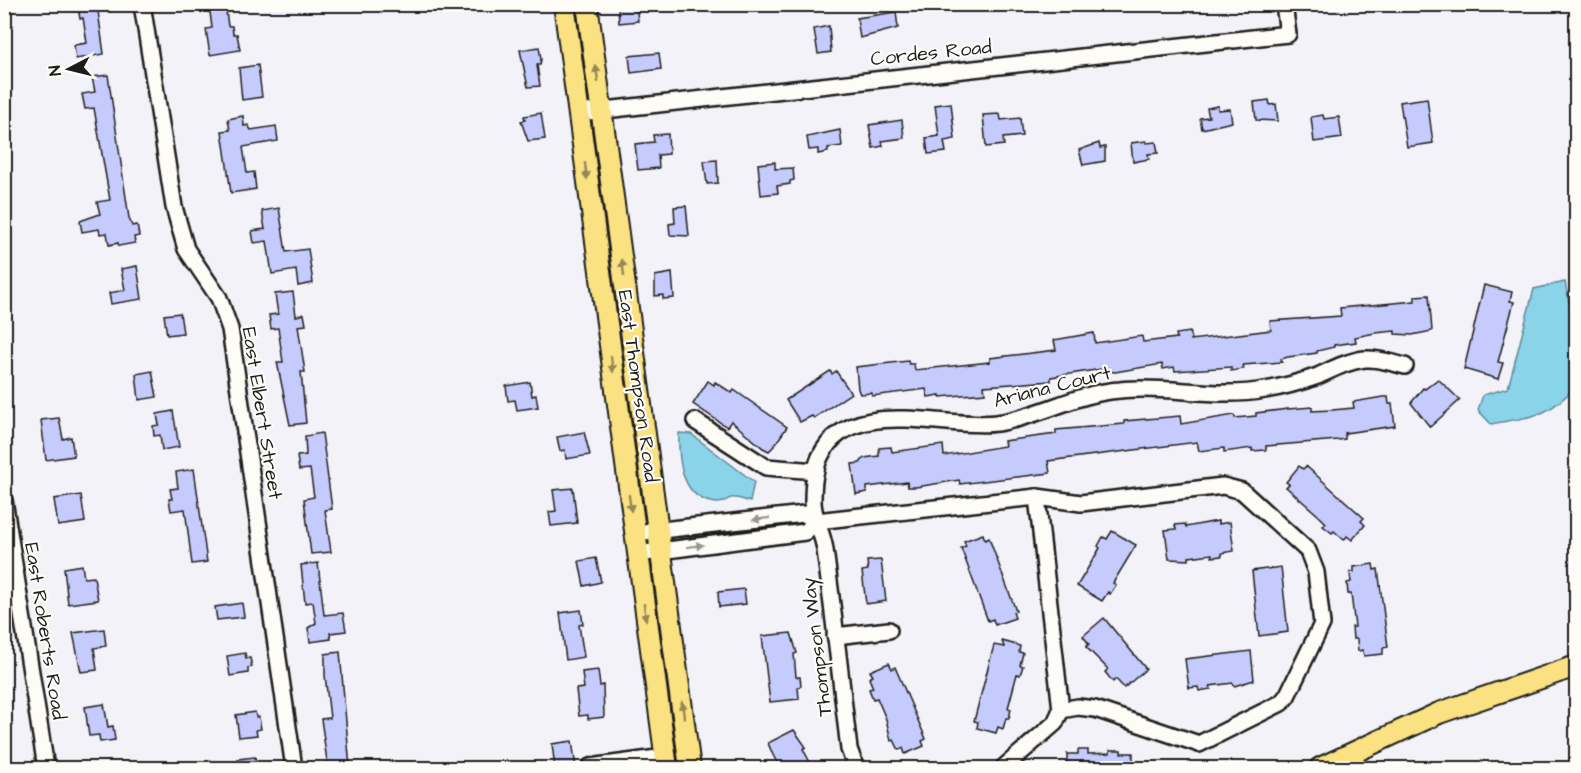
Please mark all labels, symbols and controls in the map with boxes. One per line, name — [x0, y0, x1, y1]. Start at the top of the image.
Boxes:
street label: Cordes Road — [869, 33, 993, 73]
north arrow — [39, 39, 99, 99]
text: N — [44, 64, 67, 77]
one-way arrow — [592, 65, 601, 84]
one-way arrow — [581, 162, 591, 181]
one-way arrow — [618, 258, 628, 277]
street label: East Thompson Road — [611, 288, 665, 484]
street label: East Elbert Street — [235, 325, 289, 501]
one-way arrow — [607, 355, 617, 374]
street label: Ariana Court — [991, 359, 1114, 415]
one-way arrow — [626, 493, 635, 512]
one-way arrow — [751, 514, 770, 524]
street label: East Roberts Road — [17, 541, 73, 722]
one-way arrow — [686, 541, 705, 551]
street label: Thompson Way — [795, 576, 840, 718]
one-way arrow — [641, 603, 650, 622]
one-way arrow — [679, 701, 688, 720]

